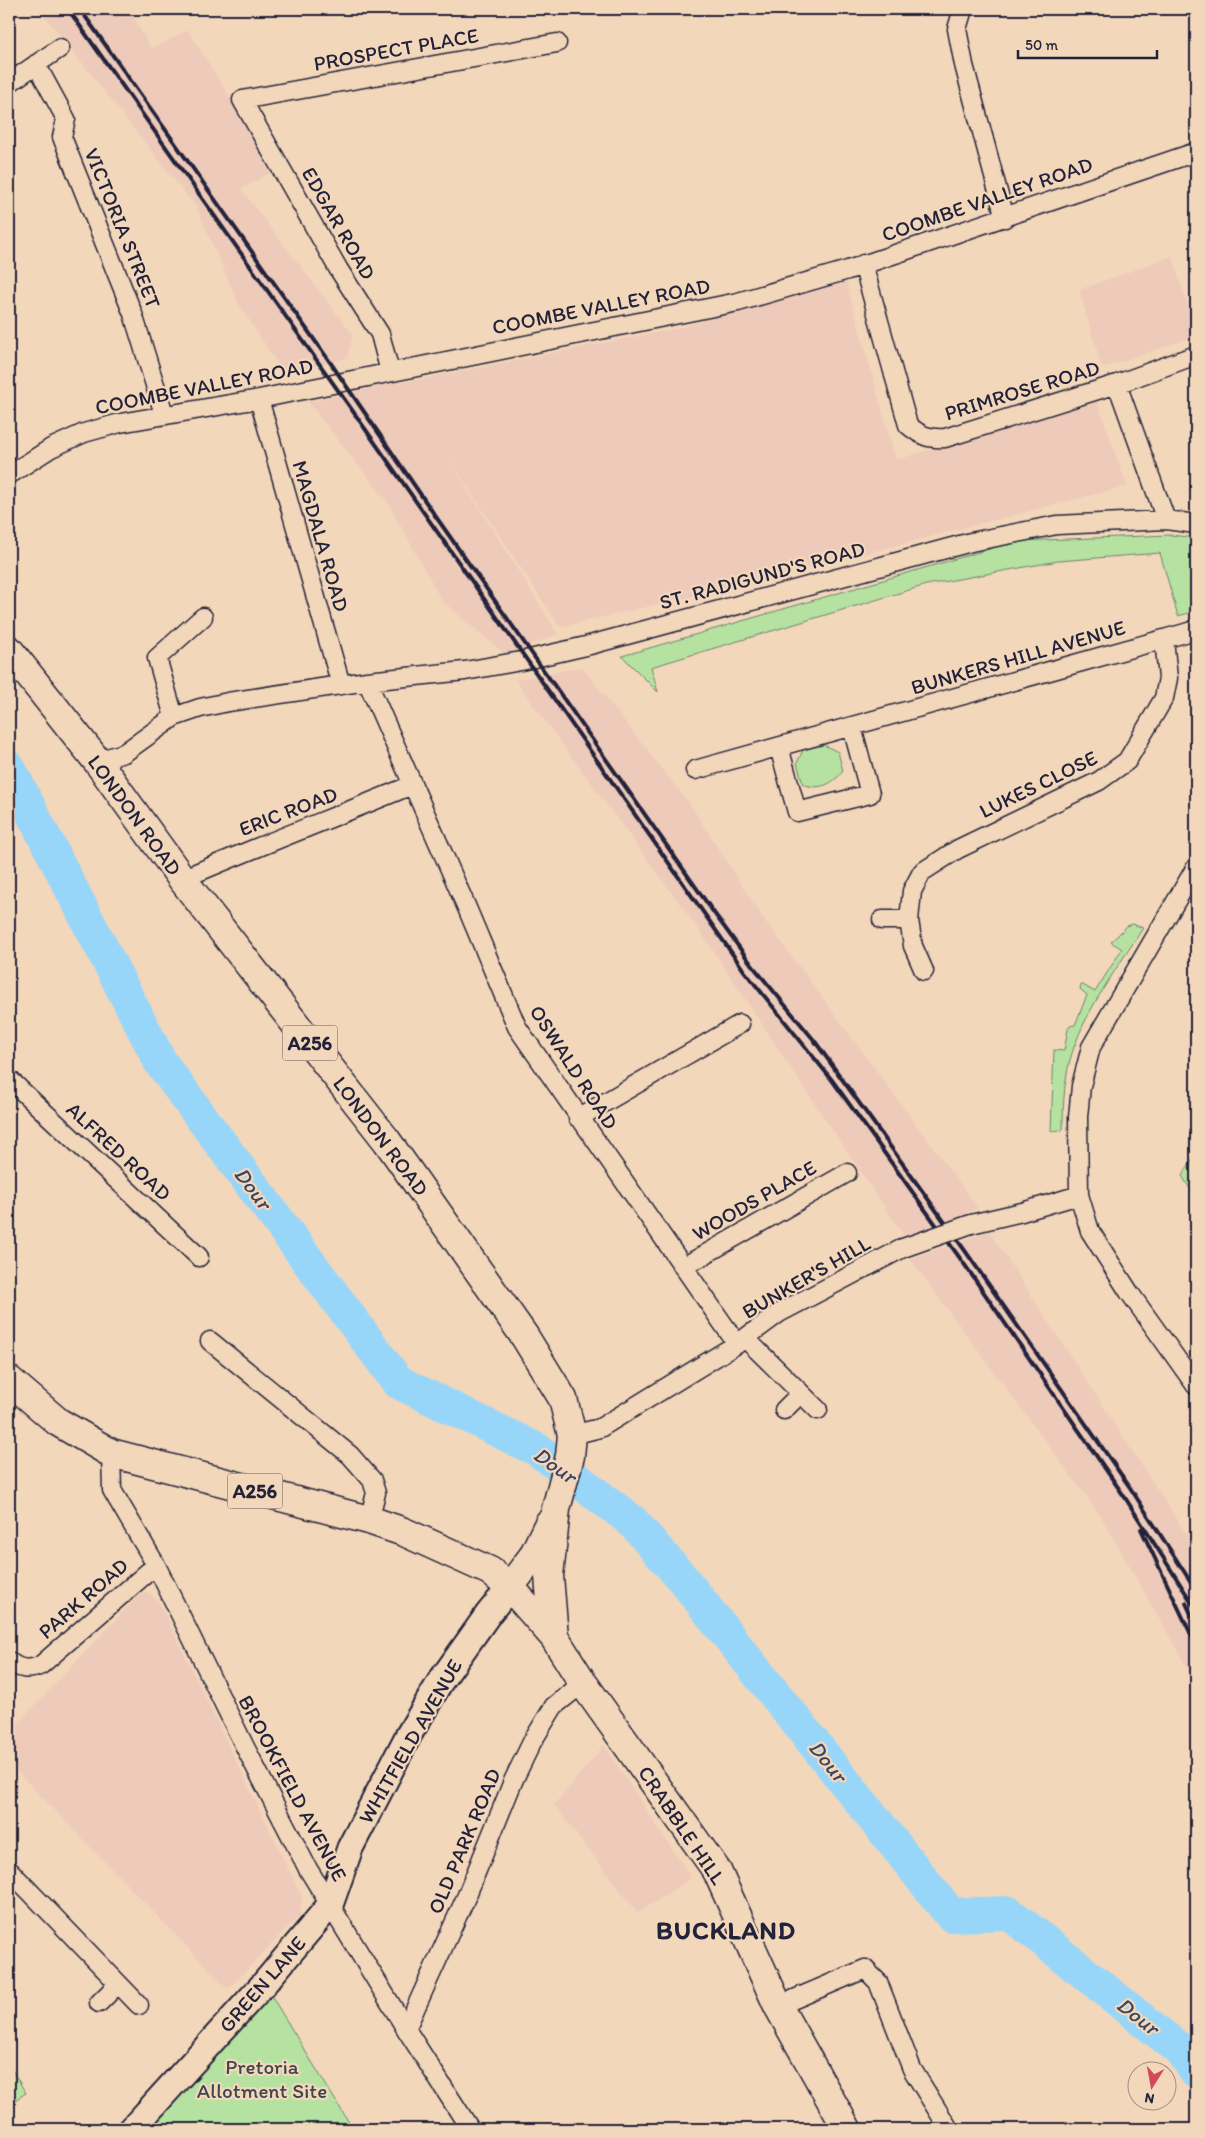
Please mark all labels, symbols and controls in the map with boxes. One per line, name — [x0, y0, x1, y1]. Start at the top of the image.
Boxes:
street label: PROSPECT PLACE — [312, 22, 480, 76]
scale bar — [1018, 28, 1156, 60]
text: 50 m — [1025, 36, 1058, 54]
street label: VICTORIA STREET — [79, 144, 167, 312]
street label: COOMBE VALLEY ROAD — [878, 151, 1096, 247]
street label: EDGAR ROAD — [297, 162, 381, 284]
street label: COOMBE VALLEY ROAD — [490, 273, 712, 339]
street label: COOMBE VALLEY ROAD — [93, 353, 315, 419]
street label: PRIMROSE ROAD — [941, 355, 1103, 425]
street label: MAGDALA ROAD — [287, 458, 355, 615]
street label: ST. RADIGUND'S ROAD — [657, 536, 868, 614]
street label: BUNKERS HILL AVENUE — [908, 614, 1128, 700]
street label: LUKES CLOSE — [975, 745, 1101, 823]
street label: LONDON ROAD — [83, 750, 187, 880]
street label: ERIC ROAD — [235, 781, 341, 841]
street label: OSWALD ROAD — [525, 1000, 624, 1134]
road number: A256 — [282, 1026, 338, 1060]
street label: LONDON ROAD — [328, 1071, 434, 1201]
street label: ALFRED ROAD — [62, 1096, 177, 1206]
street label: WOODS PLACE — [687, 1154, 821, 1246]
water label: Dour — [228, 1161, 279, 1217]
street label: BUNKER'S HILL — [738, 1230, 875, 1324]
water label: Dour — [528, 1441, 584, 1491]
road number: A256 — [228, 1474, 282, 1508]
street label: PARK ROAD — [33, 1552, 133, 1644]
street label: WHITFIELD AVENUE — [353, 1654, 467, 1828]
street label: BROOKFIELD AVENUE — [233, 1691, 353, 1886]
water label: Dour — [803, 1734, 855, 1789]
street label: CRABBLE HILL — [633, 1761, 731, 1889]
street label: OLD PARK ROAD — [422, 1764, 506, 1917]
district label: BUCKLAND — [656, 1914, 796, 1946]
street label: GREEN LANE — [213, 1931, 311, 2037]
water label: Dour — [1111, 1991, 1166, 2042]
park label: Pretoria Allotment Site — [197, 2054, 327, 2103]
north arrow — [1128, 2060, 1178, 2110]
text: N — [1143, 2089, 1156, 2108]

